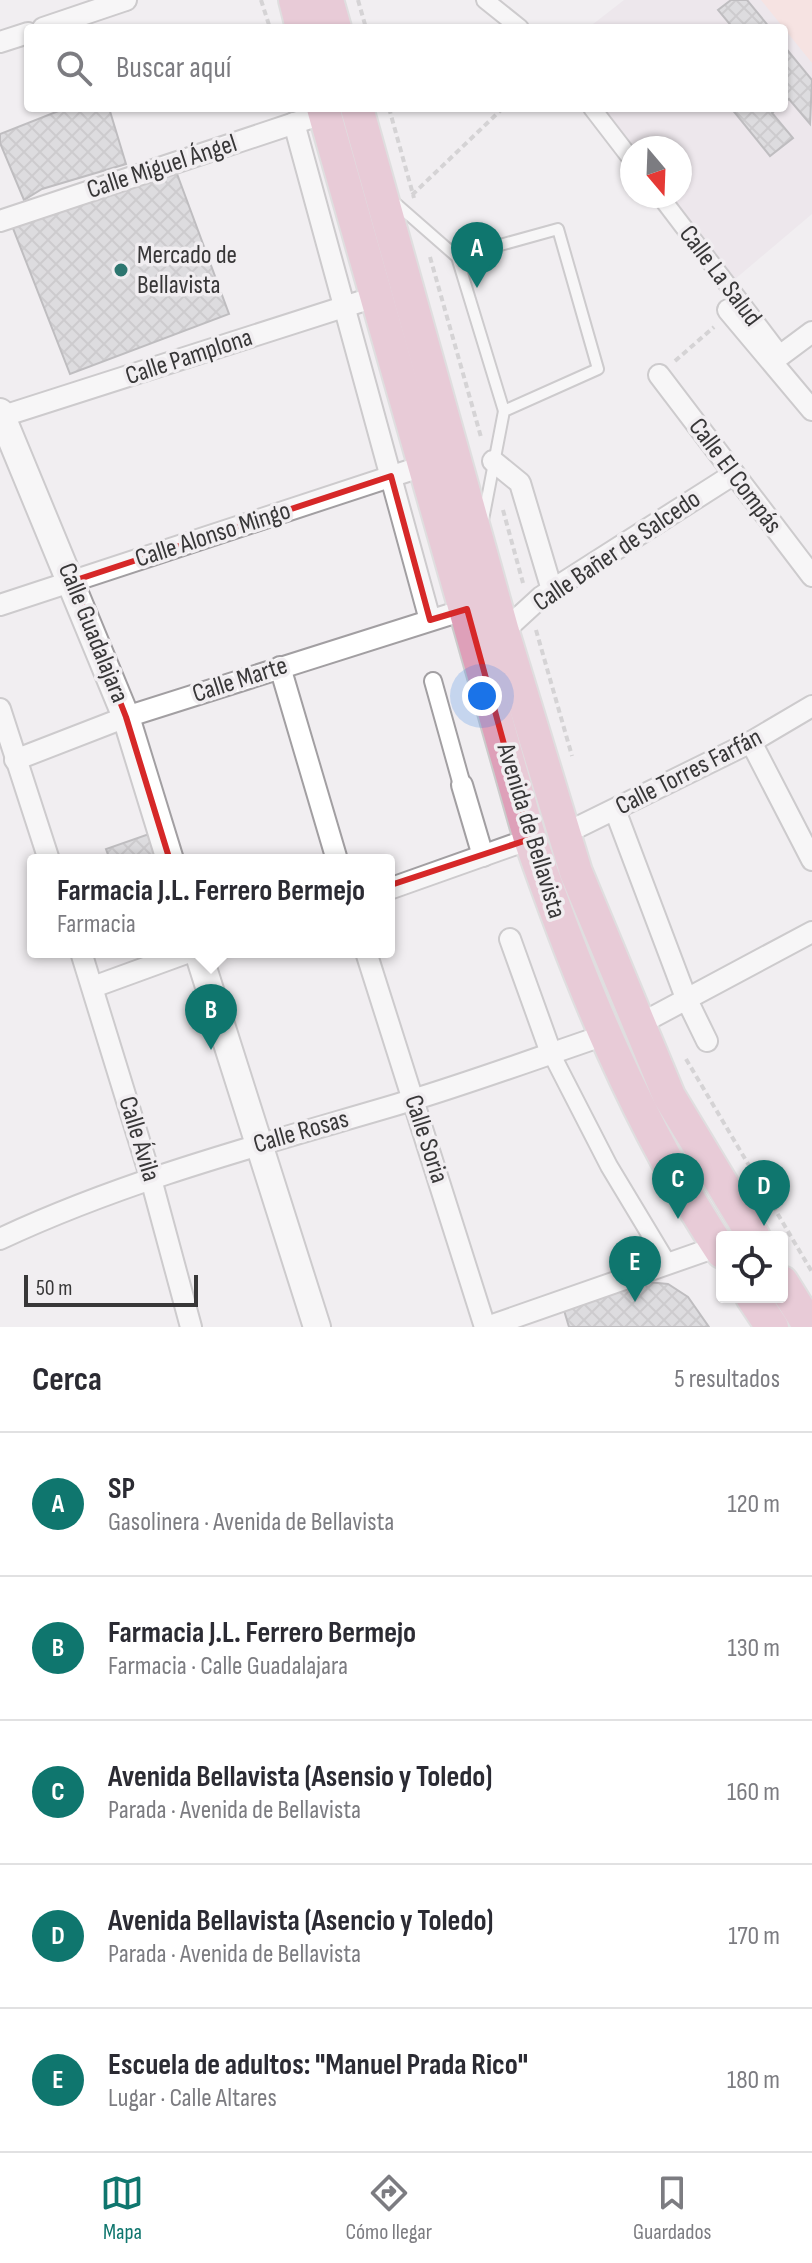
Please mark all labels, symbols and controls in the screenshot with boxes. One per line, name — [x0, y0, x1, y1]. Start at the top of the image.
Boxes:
search box — [24, 24, 788, 112]
icon: search — [52, 46, 96, 90]
text: Buscar aquí — [116, 50, 231, 86]
street label: Calle Miguel Ángel — [83, 128, 241, 206]
north arrow — [620, 136, 692, 208]
street label: Calle La Salud — [672, 220, 768, 332]
pin: A — [451, 222, 503, 288]
place label: Mercado de Bellavista — [137, 240, 237, 301]
marker: Mercado de Bellavista — [112, 261, 130, 279]
street label: Calle Pamplona — [122, 322, 256, 392]
street label: Calle El Compás — [682, 412, 788, 540]
street label: Calle Bañer de Salcedo — [527, 484, 707, 618]
street label: Calle Alonso Mingo — [131, 495, 295, 575]
street label: Calle Guadalajara — [51, 559, 135, 707]
street label: Calle Marte — [189, 650, 291, 710]
your location — [462, 676, 502, 716]
street label: Calle Torres Farfán — [611, 722, 767, 822]
street label: Avenida de Bellavista — [489, 739, 572, 922]
popup — [27, 854, 395, 958]
text: Farmacia J.L. Ferrero Bermejo — [57, 873, 365, 909]
text: Farmacia — [57, 909, 136, 940]
pin: B — [185, 984, 237, 1050]
street label: Calle Soria — [397, 1091, 455, 1187]
street label: Calle Ávila — [111, 1093, 167, 1185]
street label: Calle Rosas — [250, 1104, 352, 1160]
pin: C — [652, 1153, 704, 1219]
pin: D — [738, 1160, 790, 1226]
map controls — [716, 1231, 788, 1303]
button: locate — [716, 1231, 788, 1303]
pin: E — [609, 1236, 661, 1302]
scale bar — [24, 1271, 198, 1307]
text: 50 m — [36, 1275, 72, 1302]
text: Cerca — [32, 1359, 102, 1400]
text: 5 resultados — [674, 1364, 780, 1395]
text: SP — [108, 1471, 135, 1507]
text: A — [52, 1489, 64, 1520]
text: 120 m — [727, 1489, 780, 1520]
text: Gasolinera · Avenida de Bellavista — [108, 1507, 394, 1538]
text: Farmacia J.L. Ferrero Bermejo — [108, 1615, 416, 1651]
text: B — [52, 1633, 64, 1664]
text: 130 m — [728, 1633, 780, 1664]
text: Farmacia · Calle Guadalajara — [108, 1651, 348, 1682]
text: Avenida Bellavista (Asensio y Toledo) — [108, 1759, 492, 1795]
text: C — [51, 1777, 65, 1808]
text: 160 m — [727, 1777, 780, 1808]
text: Parada · Avenida de Bellavista — [108, 1795, 361, 1826]
text: Avenida Bellavista (Asencio y Toledo) — [108, 1903, 494, 1939]
text: D — [51, 1921, 65, 1952]
text: 170 m — [728, 1921, 780, 1952]
text: Parada · Avenida de Bellavista — [108, 1939, 361, 1970]
text: Escuela de adultos: "Manuel Prada Rico" — [108, 2047, 528, 2083]
text: E — [52, 2065, 64, 2096]
text: 180 m — [727, 2065, 780, 2096]
text: Lugar · Calle Altares — [108, 2083, 277, 2114]
tab: Mapa — [100, 2171, 144, 2246]
tab: Cómo llegar — [345, 2171, 432, 2246]
tab: Guardados — [633, 2171, 712, 2246]

